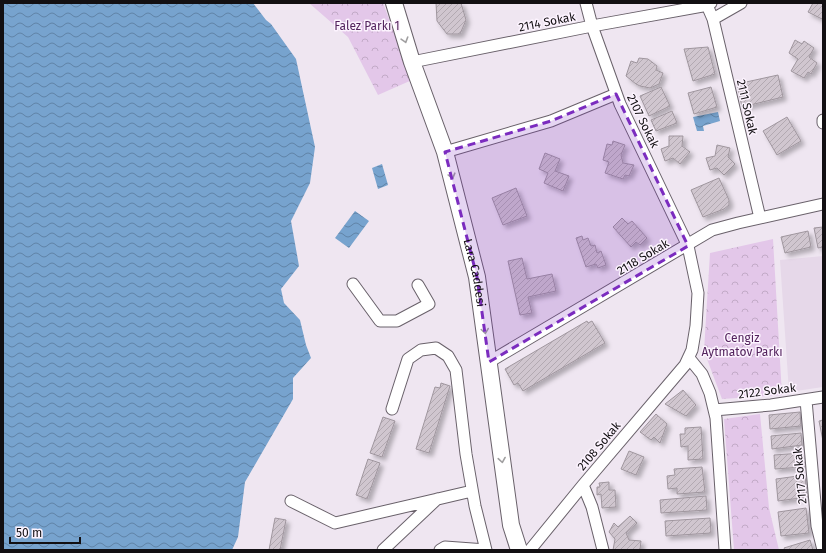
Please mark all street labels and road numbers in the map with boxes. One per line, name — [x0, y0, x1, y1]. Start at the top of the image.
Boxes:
street label: 2114 Sokak — [517, 9, 577, 34]
street label: 2111 Sokak — [734, 78, 760, 137]
street label: 2107 Sokak — [624, 92, 662, 151]
street label: 2118 Sokak — [615, 236, 672, 278]
street label: Lara Caddesi — [460, 237, 488, 308]
street label: 2122 Sokak — [737, 380, 798, 401]
street label: 2108 Sokak — [575, 418, 624, 473]
street label: 2117 Sokak — [790, 446, 809, 505]

